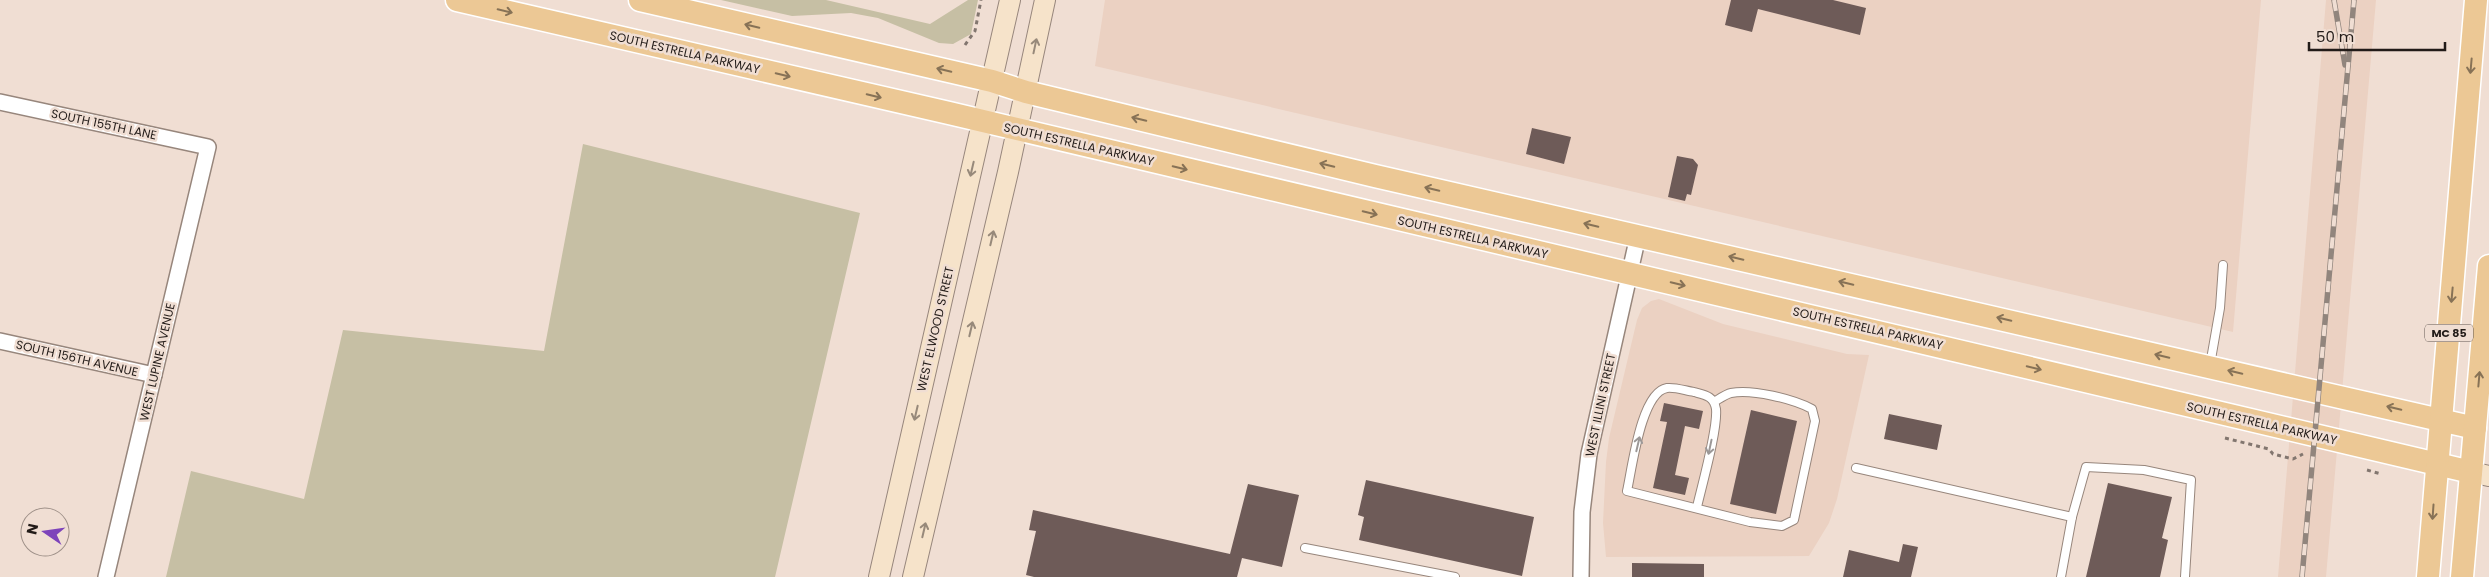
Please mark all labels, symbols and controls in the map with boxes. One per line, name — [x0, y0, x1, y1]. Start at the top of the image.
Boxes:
one-way arrow — [496, 7, 512, 16]
scale bar — [2309, 20, 2445, 52]
one-way arrow — [744, 21, 760, 30]
street label: SOUTH ESTRELLA PARKWAY — [608, 26, 762, 78]
text: 50 m — [2316, 26, 2354, 47]
one-way arrow — [1031, 38, 1040, 54]
one-way arrow — [2466, 58, 2475, 74]
one-way arrow — [937, 65, 953, 74]
one-way arrow — [774, 71, 790, 80]
one-way arrow — [865, 92, 881, 101]
street label: SOUTH 155TH LANE — [50, 105, 158, 143]
one-way arrow — [1132, 114, 1148, 123]
street label: SOUTH ESTRELLA PARKWAY — [1002, 118, 1156, 170]
one-way arrow — [966, 160, 976, 176]
one-way arrow — [1320, 160, 1336, 169]
one-way arrow — [1171, 164, 1187, 173]
one-way arrow — [1425, 184, 1441, 193]
one-way arrow — [1362, 209, 1378, 218]
street label: SOUTH ESTRELLA PARKWAY — [1396, 211, 1550, 263]
one-way arrow — [1583, 220, 1599, 229]
one-way arrow — [988, 231, 997, 247]
one-way arrow — [1728, 253, 1744, 262]
street label: WEST ELWOOD STREET — [912, 264, 958, 393]
one-way arrow — [1838, 278, 1854, 287]
one-way arrow — [1669, 280, 1685, 289]
one-way arrow — [2447, 287, 2457, 303]
street label: WEST LUPINE AVENUE — [135, 301, 179, 423]
street label: SOUTH ESTRELLA PARKWAY — [1791, 302, 1945, 354]
one-way arrow — [1996, 314, 2012, 324]
one-way arrow — [967, 322, 976, 338]
road number: MC 85 — [2425, 324, 2473, 342]
street label: SOUTH 156TH AVENUE — [14, 336, 140, 380]
street label: WEST ILLINI STREET — [1581, 351, 1619, 458]
one-way arrow — [2155, 351, 2171, 360]
one-way arrow — [2026, 364, 2042, 373]
one-way arrow — [2228, 367, 2244, 376]
one-way arrow — [2475, 372, 2484, 388]
street label: SOUTH ESTRELLA PARKWAY — [2185, 397, 2339, 449]
one-way arrow — [2386, 403, 2402, 412]
one-way arrow — [911, 404, 920, 420]
one-way arrow — [1634, 436, 1643, 452]
one-way arrow — [1705, 438, 1714, 454]
one-way arrow — [2428, 504, 2438, 520]
north arrow — [20, 507, 70, 557]
text: N — [21, 522, 43, 536]
one-way arrow — [920, 522, 929, 538]

